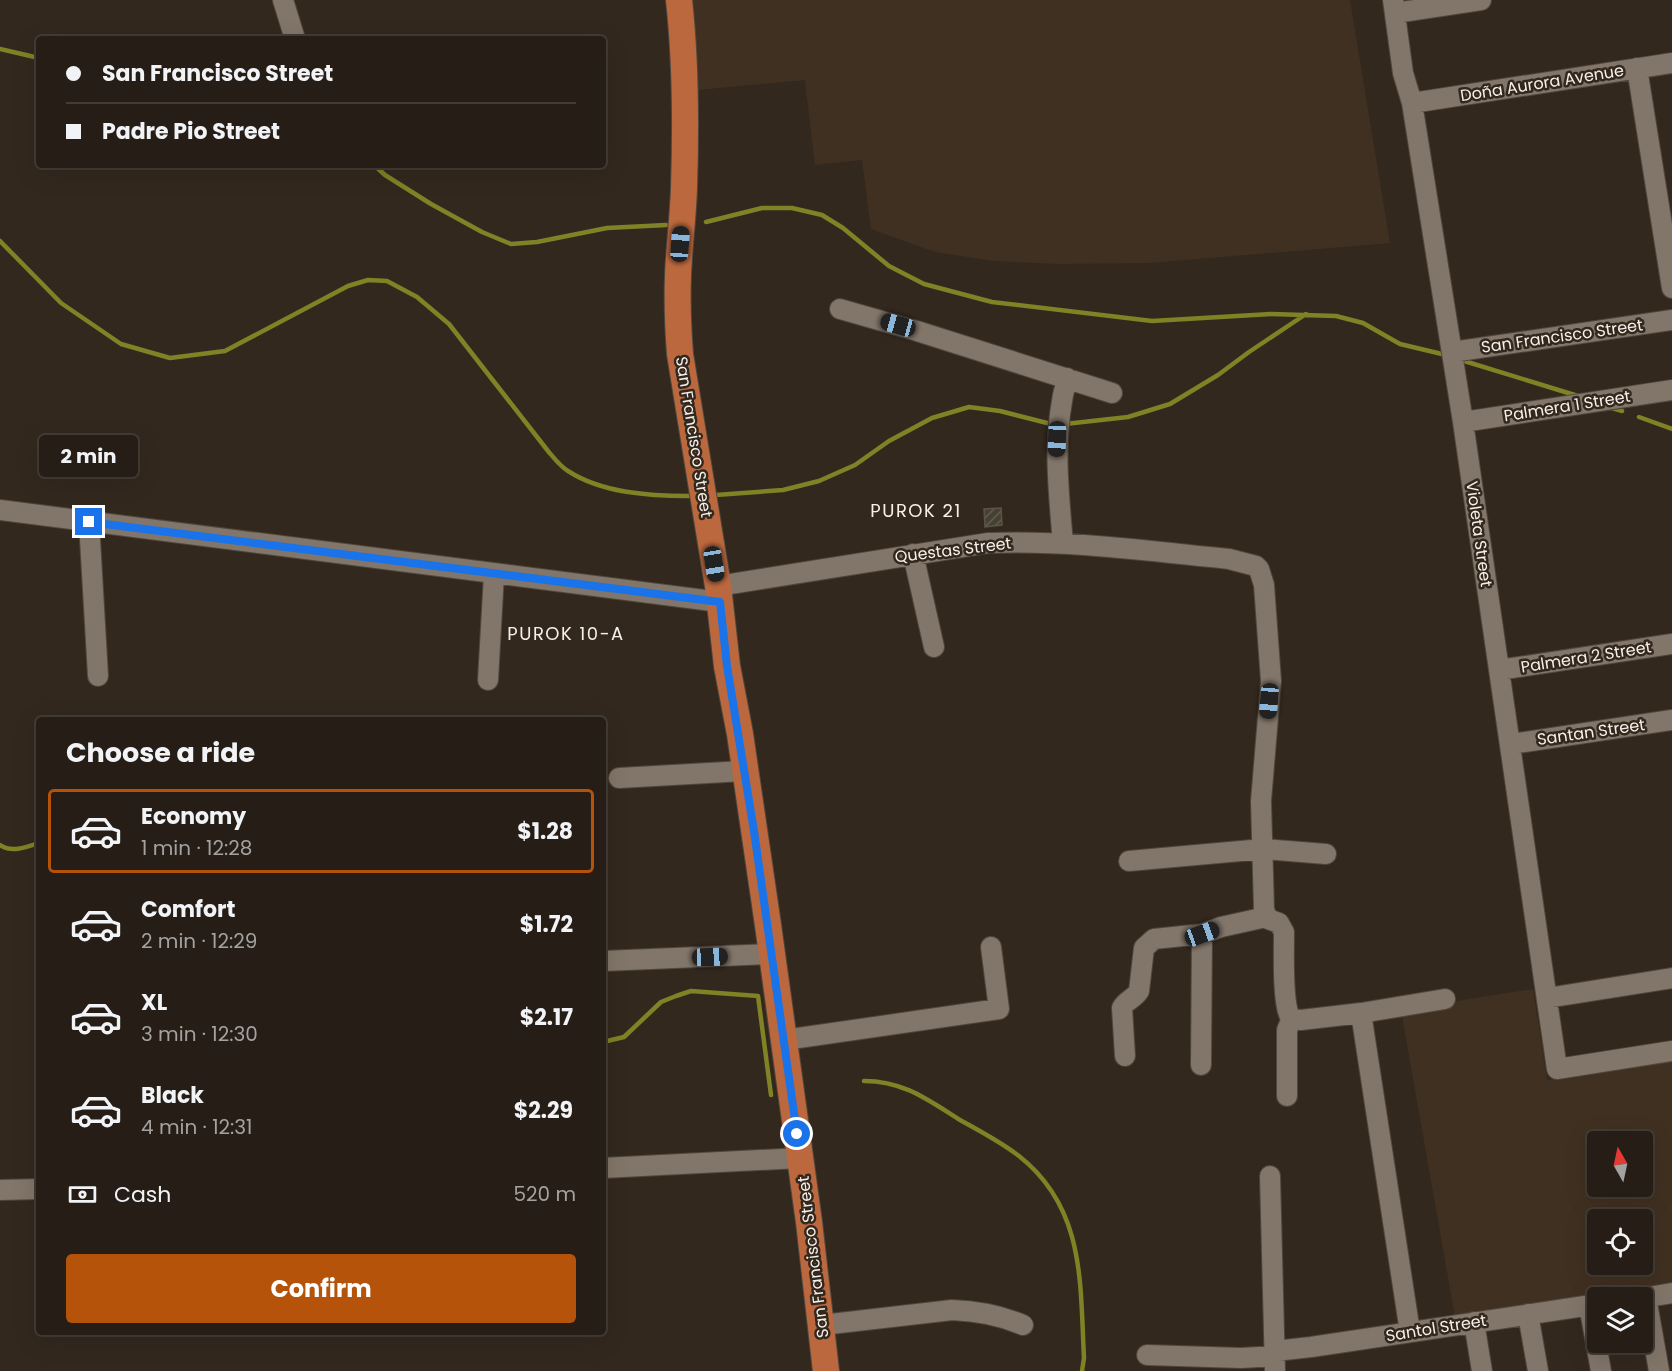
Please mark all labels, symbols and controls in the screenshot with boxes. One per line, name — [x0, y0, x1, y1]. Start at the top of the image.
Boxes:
text: San Francisco Street — [102, 58, 333, 89]
street label: Doña Aurora Avenue — [1459, 59, 1625, 107]
text: Padre Pio Street — [102, 116, 280, 147]
car — [670, 225, 690, 263]
car — [878, 311, 918, 339]
street label: San Francisco Street — [1480, 313, 1644, 359]
street label: San Francisco Street — [670, 355, 718, 519]
street label: Palmera 1 Street — [1502, 385, 1632, 427]
car — [1047, 421, 1067, 457]
callout: 2 min — [40, 435, 138, 477]
text: 2 min — [60, 442, 117, 470]
street label: Violeta Street — [1460, 480, 1498, 589]
district label: PUROK 21 — [870, 498, 962, 523]
route end — [75, 508, 102, 535]
street label: Questas Street — [893, 531, 1013, 569]
car — [702, 545, 726, 583]
district label: PUROK 10-A — [507, 621, 625, 646]
street label: Palmera 2 Street — [1519, 635, 1653, 679]
car — [1258, 682, 1280, 720]
street label: Santan Street — [1536, 713, 1646, 751]
text: Choose a ride — [66, 734, 255, 771]
text: Economy — [141, 801, 246, 832]
icon: car — [69, 804, 123, 858]
text: $1.28 — [517, 816, 573, 847]
text: 1 min · 12:28 — [141, 834, 252, 862]
text: Comfort — [141, 894, 235, 925]
icon: car — [69, 897, 123, 951]
text: $1.72 — [520, 909, 573, 940]
car — [1182, 919, 1222, 949]
text: 2 min · 12:29 — [141, 927, 257, 955]
car — [692, 947, 728, 967]
text: XL — [141, 987, 167, 1018]
icon: car — [69, 990, 123, 1044]
text: $2.17 — [520, 1002, 573, 1033]
text: 3 min · 12:30 — [141, 1020, 258, 1048]
text: Black — [141, 1080, 204, 1111]
icon: car — [69, 1083, 123, 1137]
text: $2.29 — [514, 1095, 573, 1126]
text: 4 min · 12:31 — [141, 1113, 253, 1141]
route start — [783, 1120, 810, 1147]
north arrow — [1587, 1131, 1653, 1197]
map controls — [1587, 1131, 1653, 1353]
street label: San Francisco Street — [792, 1175, 834, 1339]
icon: cash — [66, 1178, 99, 1211]
text: Cash — [114, 1179, 171, 1210]
text: 520 m — [513, 1180, 576, 1208]
button: locate — [1587, 1209, 1653, 1275]
button: Confirm — [66, 1254, 576, 1323]
button: layers — [1587, 1287, 1653, 1353]
street label: Santol Street — [1384, 1309, 1488, 1347]

